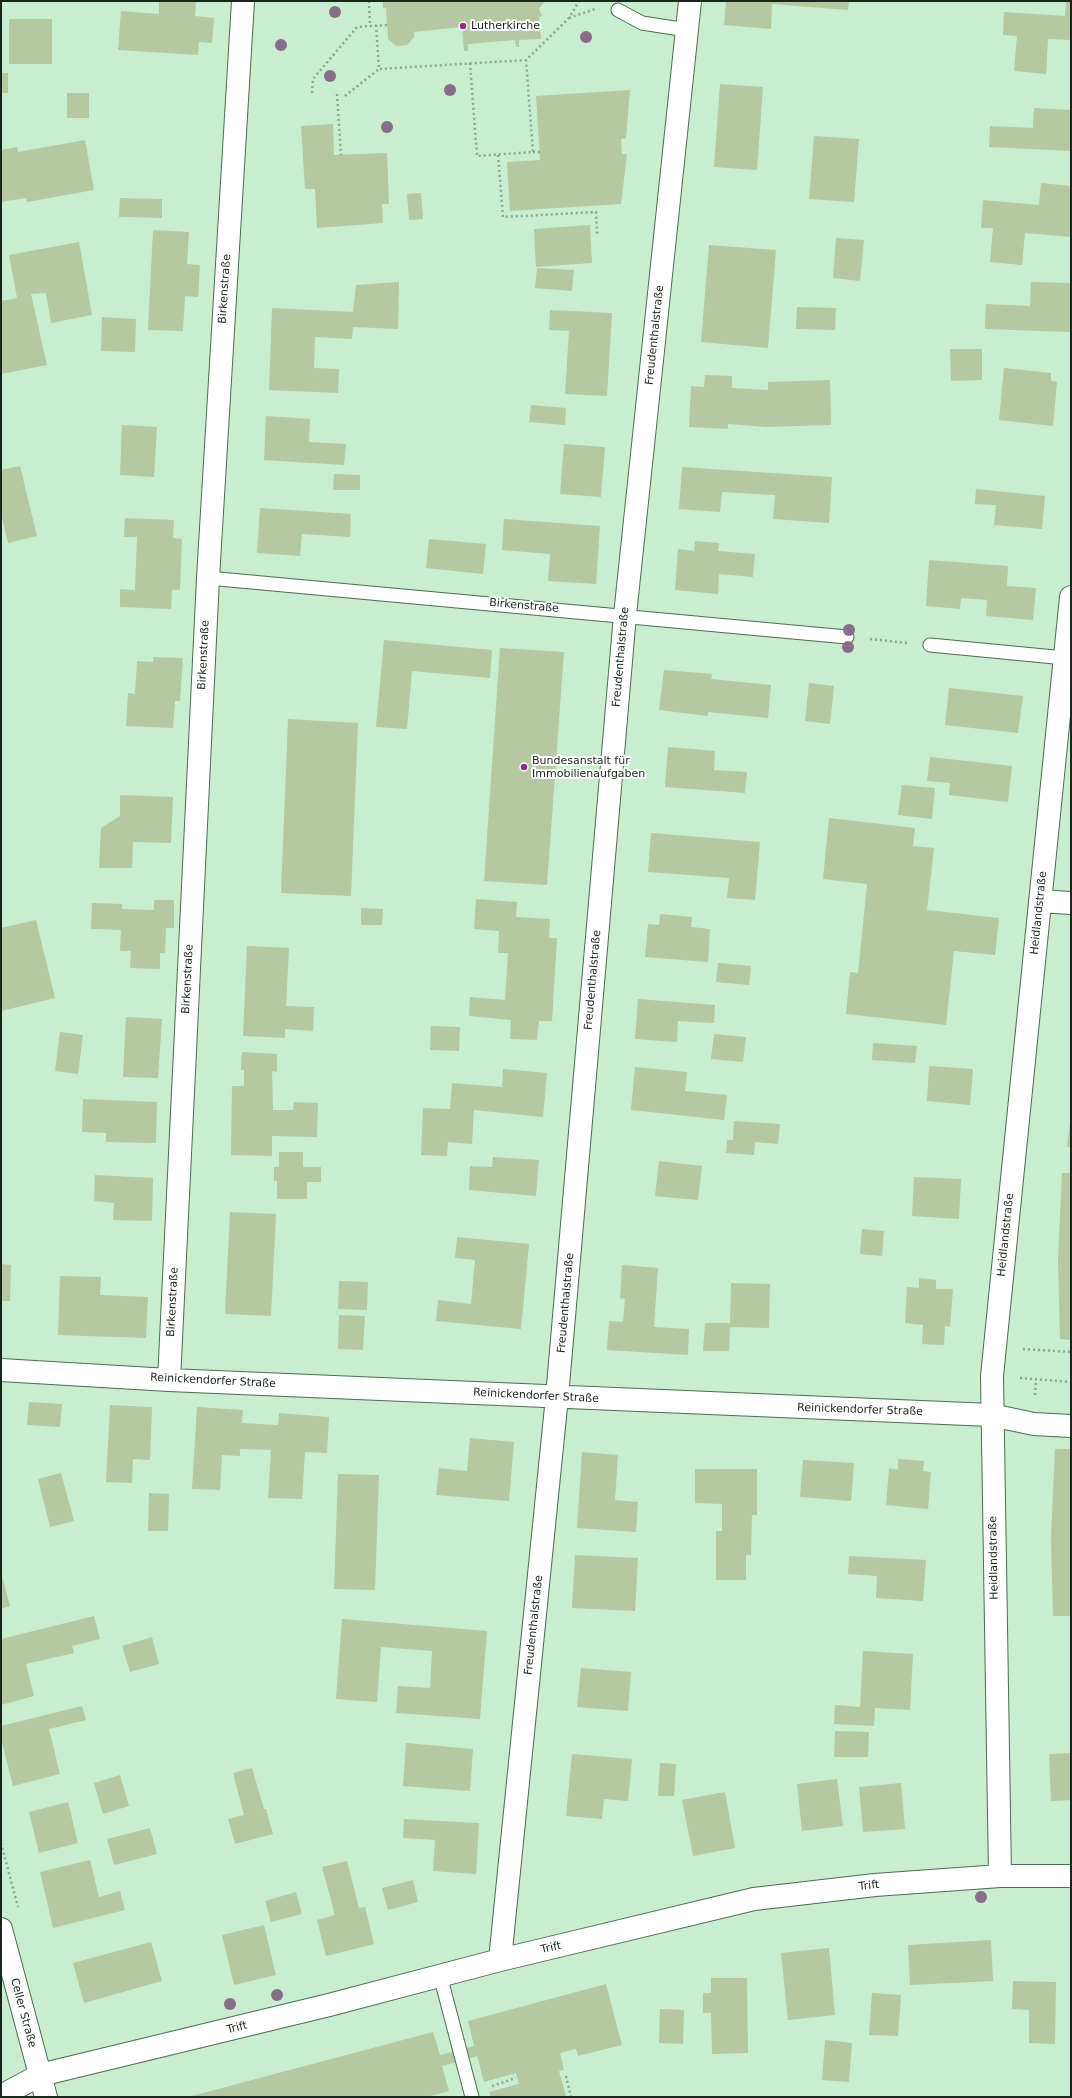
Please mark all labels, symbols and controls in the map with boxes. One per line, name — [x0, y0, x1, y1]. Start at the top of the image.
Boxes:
place label: Lutherkirche — [471, 19, 540, 33]
marker: Lutherkirche — [458, 21, 468, 31]
street label: Birkenstraße — [216, 254, 234, 324]
street label: Freudenthalstraße — [643, 284, 667, 386]
street label: Birkenstraße — [489, 596, 559, 616]
street label: Freudenthalstraße — [610, 606, 632, 708]
street label: Birkenstraße — [196, 620, 212, 690]
place label: Bundesanstalt für Immobilienaufgaben — [532, 754, 645, 780]
marker: Bundesanstalt für Immobilienaufgaben — [519, 762, 529, 772]
street label: Heidlandstraße — [1028, 871, 1050, 955]
street label: Freudenthalstraße — [582, 929, 604, 1031]
street label: Birkenstraße — [180, 944, 196, 1014]
street label: Heidlandstraße — [995, 1193, 1017, 1277]
street label: Freudenthalstraße — [555, 1252, 577, 1354]
street label: Birkenstraße — [165, 1267, 181, 1337]
street label: Reinickendorfer Straße — [150, 1371, 276, 1391]
street label: Reinickendorfer Straße — [473, 1386, 599, 1406]
street label: Reinickendorfer Straße — [797, 1401, 923, 1419]
street label: Heidlandstraße — [987, 1516, 1001, 1600]
street label: Freudenthalstraße — [522, 1574, 546, 1676]
street label: Trift — [858, 1878, 880, 1894]
street label: Trift — [539, 1939, 563, 1957]
street label: Celler Straße — [7, 1977, 39, 2049]
street label: Trift — [225, 2019, 249, 2037]

